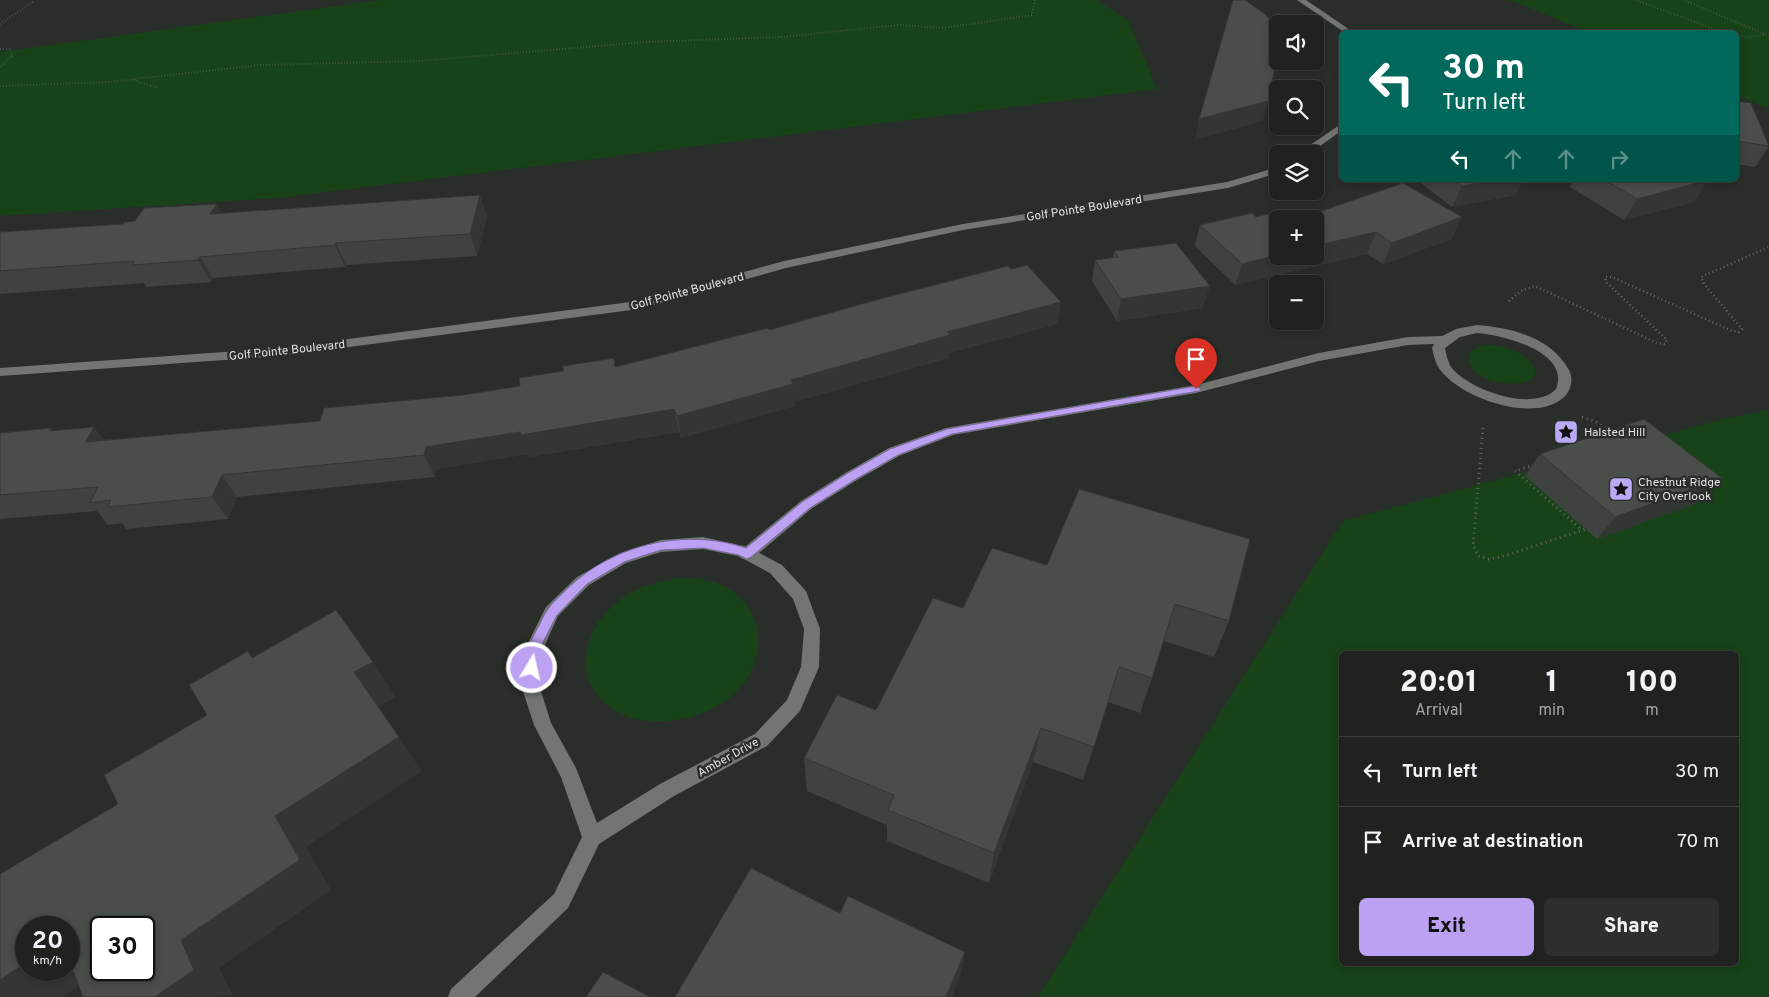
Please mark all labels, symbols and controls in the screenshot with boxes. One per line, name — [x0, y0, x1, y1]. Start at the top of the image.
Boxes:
map controls — [1269, 15, 1324, 330]
button: sound — [1269, 15, 1324, 70]
text: 30 m — [1442, 47, 1525, 91]
icon: left — [1359, 50, 1424, 115]
button: search — [1269, 80, 1324, 135]
text: Turn left — [1442, 90, 1525, 117]
button: layers — [1269, 145, 1324, 200]
icon: left — [1446, 145, 1474, 173]
icon: ahead — [1499, 145, 1527, 173]
icon: ahead — [1552, 145, 1580, 173]
icon: right — [1605, 145, 1633, 173]
street label: Golf Pointe Boulevard — [1025, 192, 1143, 226]
button: + — [1269, 210, 1324, 265]
street label: Golf Pointe Boulevard — [629, 269, 746, 315]
button: − — [1269, 275, 1324, 330]
street label: Golf Pointe Boulevard — [228, 337, 346, 365]
pin — [1175, 338, 1217, 389]
icon: arrive — [1182, 345, 1210, 373]
place icon: Halsted Hill — [1553, 419, 1579, 445]
place label: Halsted Hill — [1584, 425, 1645, 441]
place label: Chestnut Ridge City Overlook — [1638, 475, 1720, 505]
place icon: Chestnut Ridge City Overlook — [1608, 476, 1634, 502]
position arrow — [505, 641, 557, 693]
text: 20:01 — [1400, 665, 1478, 702]
text: 1 — [1546, 665, 1558, 702]
text: 100 — [1626, 665, 1678, 702]
text: Arrival — [1415, 701, 1463, 721]
text: min — [1538, 701, 1565, 721]
text: m — [1645, 701, 1659, 721]
street label: Amber Drive — [695, 734, 762, 781]
icon: left — [1359, 758, 1387, 786]
text: Turn left — [1402, 760, 1478, 784]
text: 30 m — [1675, 760, 1719, 784]
icon: arrive — [1359, 828, 1387, 856]
text: Arrive at destination — [1402, 830, 1583, 854]
text: 70 m — [1677, 830, 1719, 854]
button: Exit — [1359, 898, 1534, 956]
button: Share — [1544, 898, 1719, 956]
speed limit sign: 30 — [90, 916, 155, 981]
text: 20 — [32, 926, 63, 958]
text: km/h — [33, 953, 62, 969]

